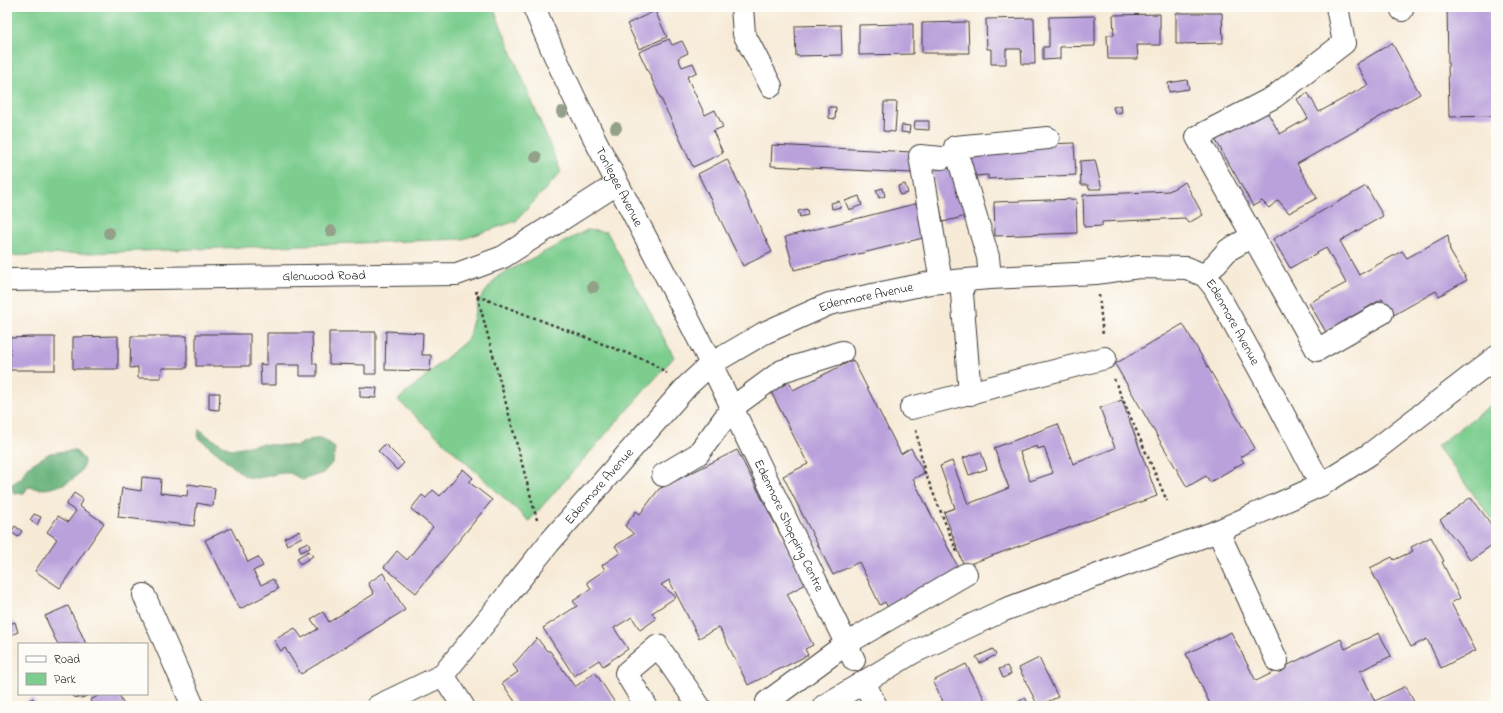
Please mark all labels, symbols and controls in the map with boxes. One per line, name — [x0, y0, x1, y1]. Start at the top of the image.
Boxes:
street label: Tonlegee Avenue — [591, 143, 648, 230]
street label: Glenwood Road — [282, 266, 366, 286]
street label: Edenmore Avenue — [1201, 274, 1265, 369]
street label: Edenmore Avenue — [815, 277, 915, 317]
street label: Edenmore Avenue — [560, 444, 638, 529]
street label: Edenmore Shopping Centre — [749, 456, 829, 595]
legend — [18, 643, 148, 695]
text: Road — [54, 651, 80, 669]
text: Park — [54, 671, 76, 689]

